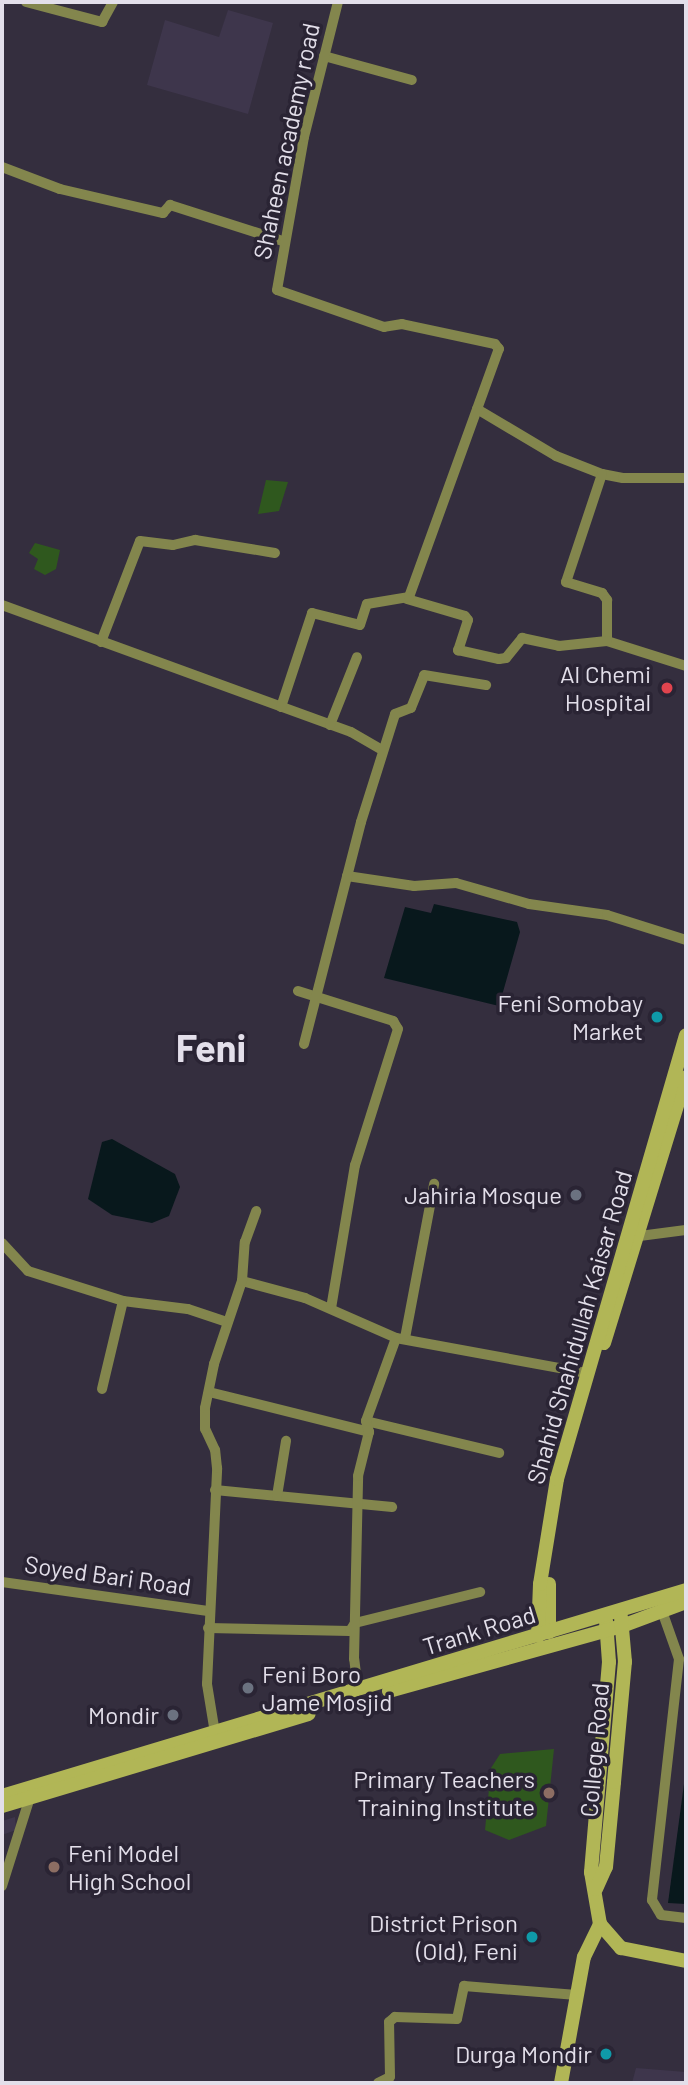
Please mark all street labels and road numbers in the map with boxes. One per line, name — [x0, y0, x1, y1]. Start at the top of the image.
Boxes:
street label: Shaheen academy road — [247, 20, 325, 262]
street label: Shahid Shahidullah Kaisar Road — [520, 1167, 638, 1487]
street label: Soyed Bari Road — [23, 1549, 193, 1601]
street label: Trank Road — [419, 1599, 539, 1661]
street label: College Road — [574, 1682, 614, 1818]

